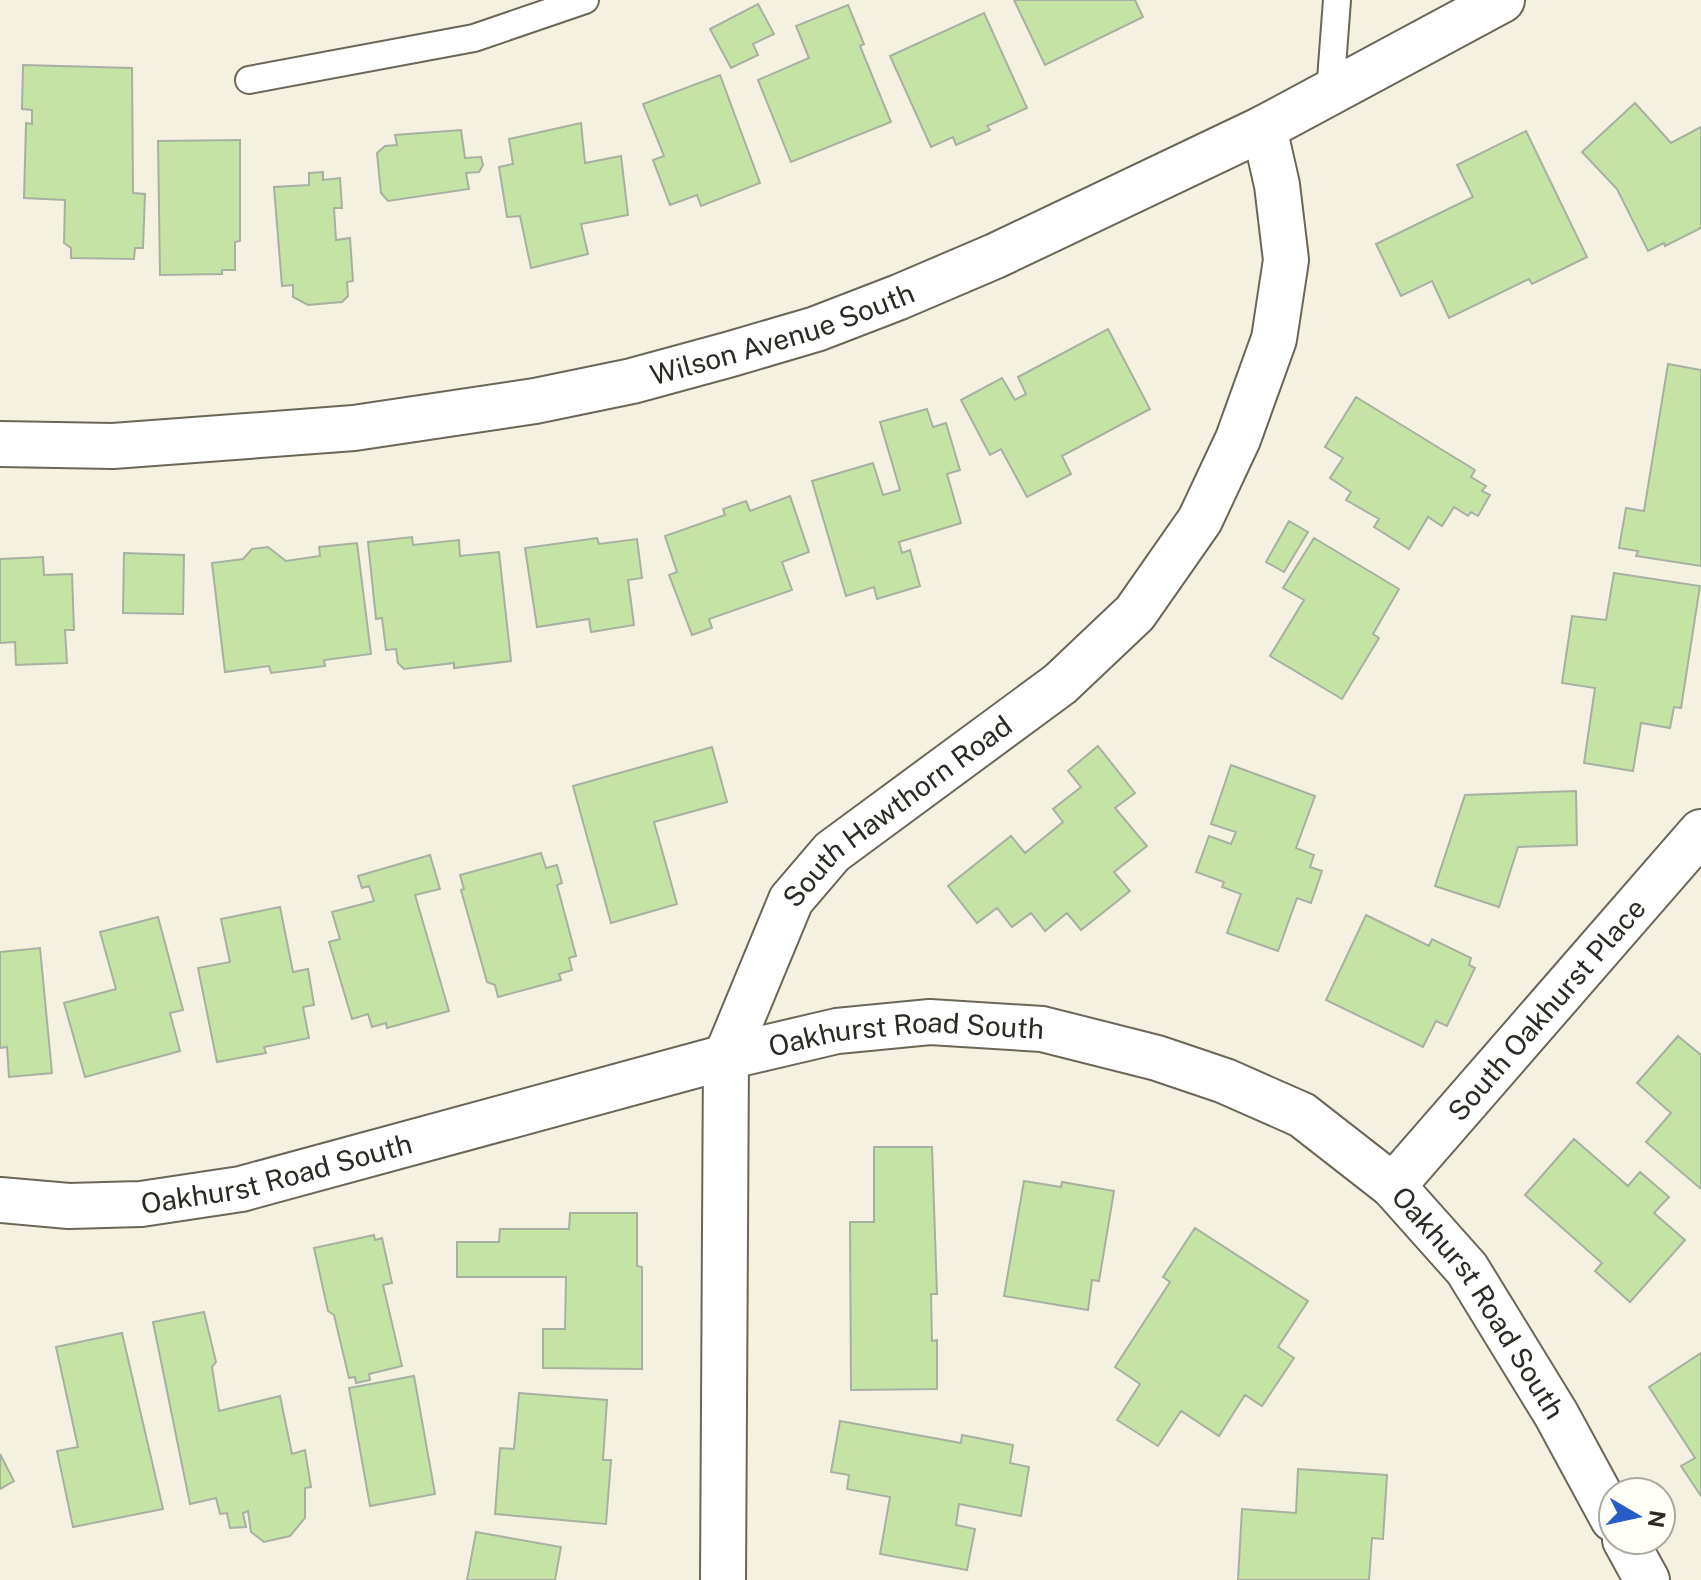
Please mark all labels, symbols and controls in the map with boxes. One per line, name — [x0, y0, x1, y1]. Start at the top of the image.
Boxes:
street label: Wilson Avenue South — [646, 276, 919, 391]
street label: South Hawthorn Road — [775, 708, 1018, 913]
street label: South Oakhurst Place — [1441, 891, 1652, 1127]
street label: Oakhurst Road South — [765, 1005, 1045, 1063]
street label: Oakhurst Road South — [138, 1126, 415, 1220]
street label: Oakhurst Road South — [1385, 1180, 1572, 1425]
north arrow — [1597, 1476, 1677, 1556]
text: N — [1643, 1509, 1671, 1530]

